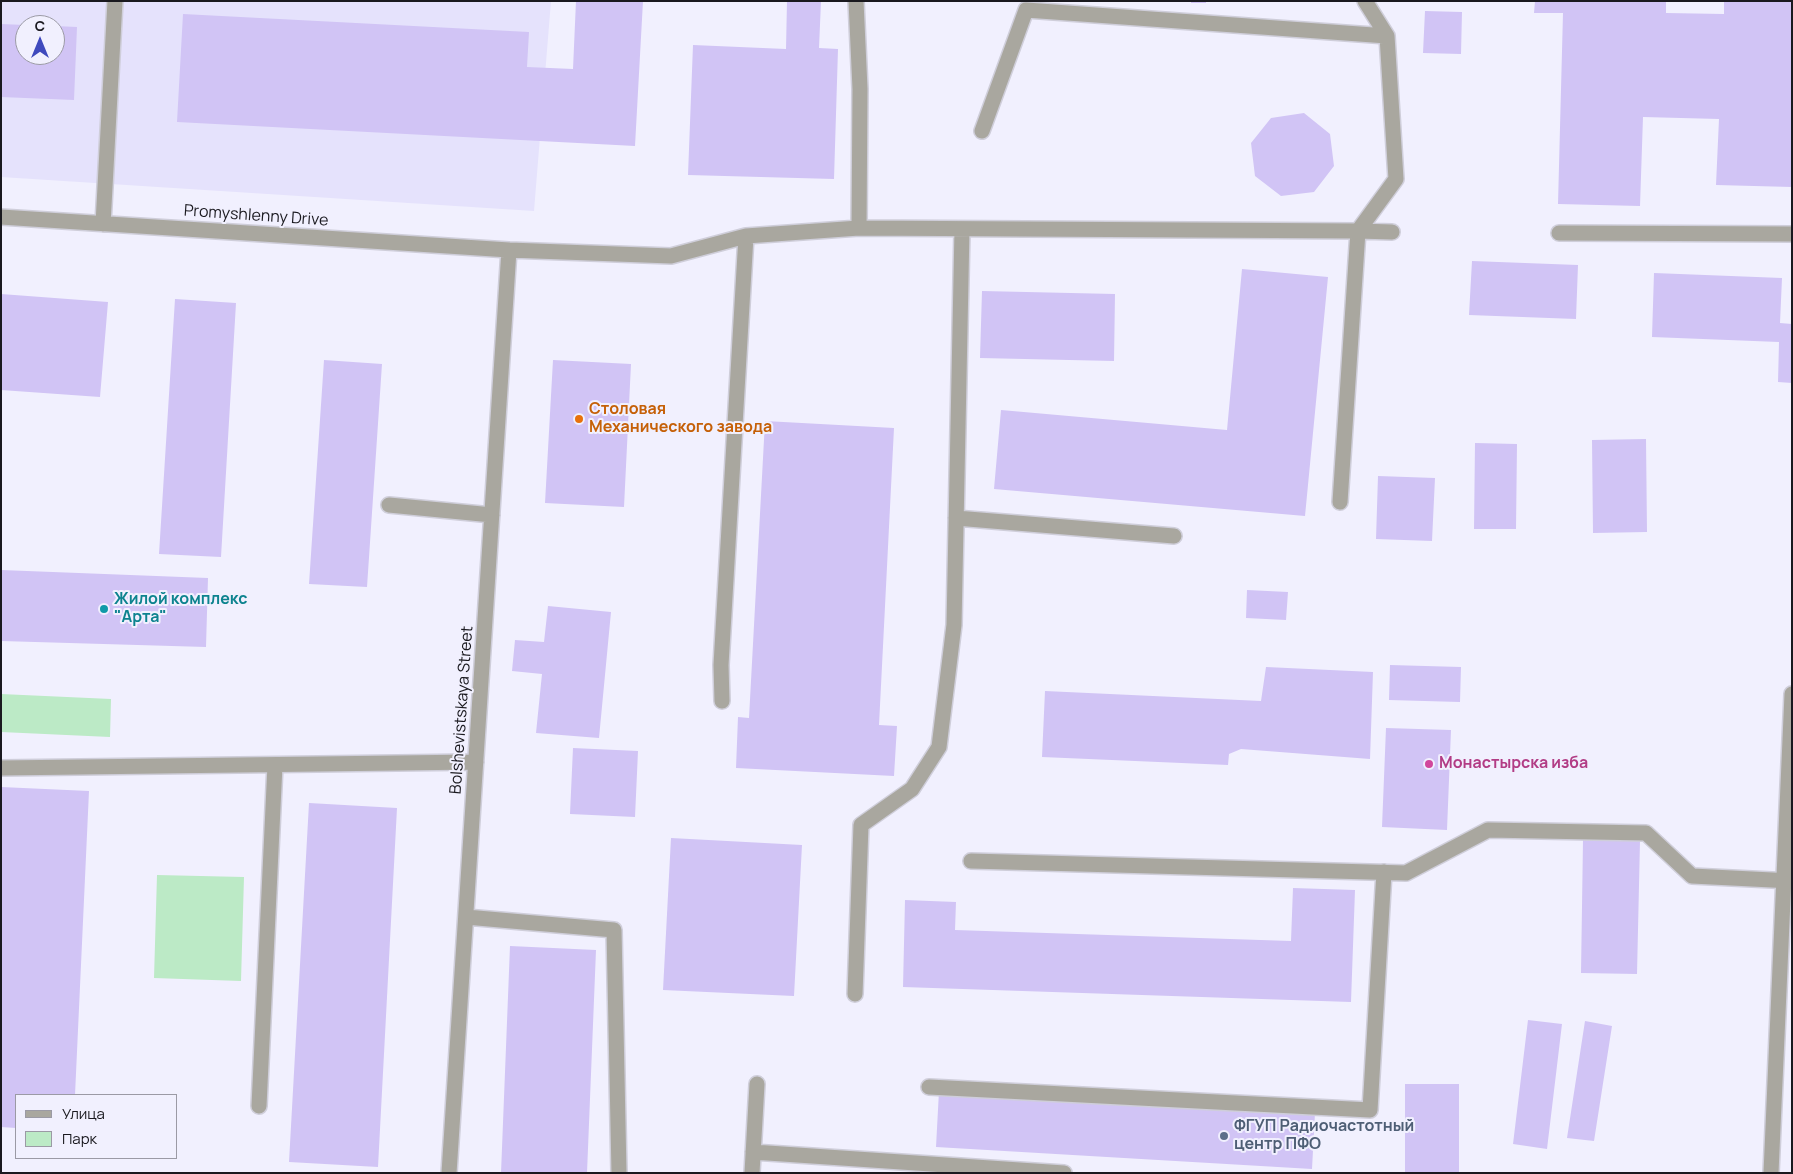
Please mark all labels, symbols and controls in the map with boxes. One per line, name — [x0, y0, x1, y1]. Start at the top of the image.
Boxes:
north arrow — [15, 15, 65, 65]
text: С — [35, 16, 45, 35]
street label: Promyshlenny Drive — [183, 201, 329, 231]
place label: Столовая Механического завода — [589, 400, 772, 438]
marker: Столовая Механического завода — [573, 413, 585, 425]
place label: Жилой комплекс "Арта" — [114, 590, 247, 628]
marker: Жилой комплекс "Арта" — [98, 603, 110, 615]
street label: Bolshevistskaya Street — [447, 625, 477, 795]
place label: Монастырска изба — [1439, 754, 1588, 774]
marker: Монастырска изба — [1423, 758, 1435, 770]
legend — [15, 1094, 178, 1159]
text: Улица — [62, 1103, 105, 1124]
place label: ФГУП Радиочастотный центр ПФО — [1234, 1117, 1414, 1155]
text: Парк — [62, 1128, 97, 1149]
marker: ФГУП Радиочастотный центр ПФО — [1218, 1130, 1230, 1142]

